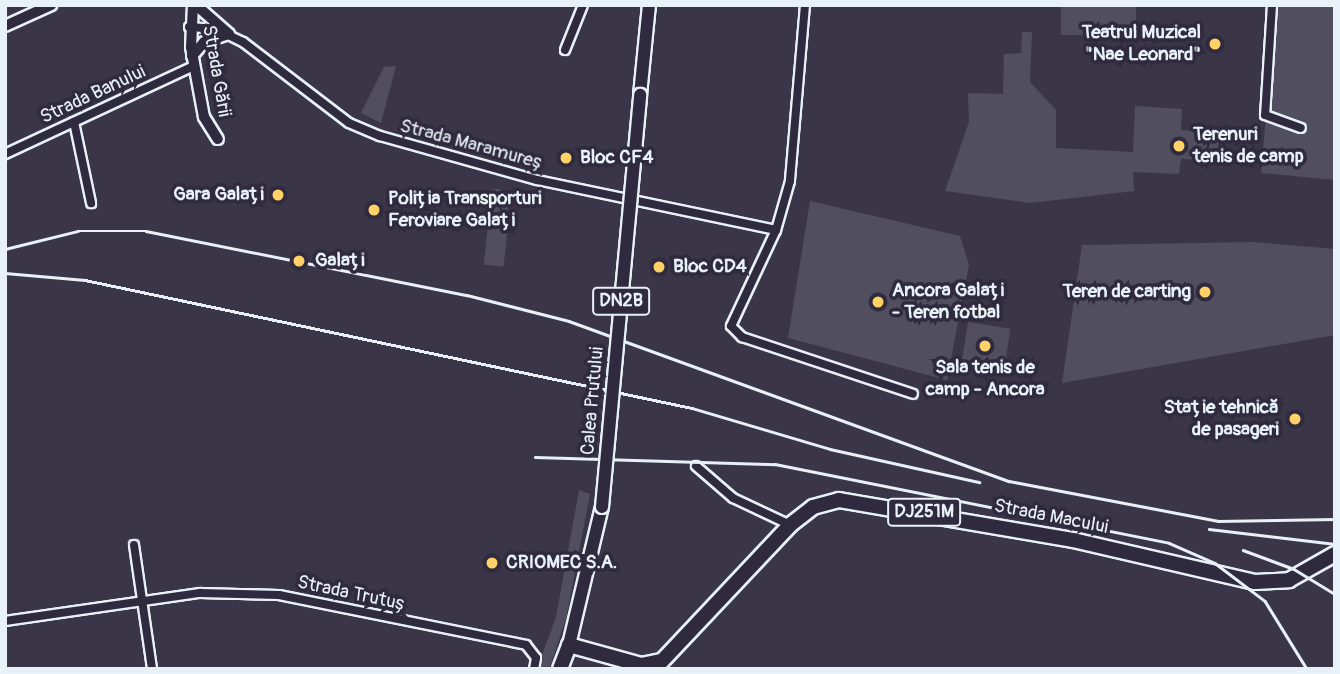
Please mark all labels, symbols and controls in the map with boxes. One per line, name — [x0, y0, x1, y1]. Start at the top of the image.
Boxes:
place label: Teatrul Muzical "Nae Leonard" — [1082, 22, 1201, 66]
street label: Strada Gării — [197, 23, 235, 119]
marker: Teatrul Muzical "Nae Leonard" — [1207, 36, 1223, 52]
street label: Strada Banului — [37, 61, 149, 129]
street label: Strada Maramureș — [397, 115, 547, 175]
place label: Terenuri tenis de camp — [1193, 124, 1304, 168]
marker: Terenuri tenis de camp — [1171, 138, 1187, 154]
place label: Bloc CF4 — [580, 147, 653, 169]
marker: Bloc CF4 — [558, 150, 574, 166]
place label: Gara Galați — [173, 184, 264, 206]
marker: Gara Galați — [270, 187, 286, 203]
place label: Poliția Transporturi Feroviare Galați — [388, 188, 542, 232]
marker: Poliția Transporturi Feroviare Galați — [366, 202, 382, 218]
place label: Galați — [315, 250, 365, 272]
marker: Galați — [289, 251, 309, 271]
place label: Bloc CD4 — [673, 256, 747, 278]
marker: Bloc CD4 — [651, 259, 667, 275]
place label: Ancora Galați - Teren fotbal — [892, 280, 1004, 324]
place label: Teren de carting — [1063, 281, 1191, 303]
marker: Teren de carting — [1197, 284, 1213, 300]
road number: DN2B — [591, 286, 651, 316]
marker: Ancora Galați - Teren fotbal — [870, 294, 886, 310]
marker: Sala tenis de camp - Ancora — [977, 338, 993, 354]
street label: Calea Prutului — [577, 346, 609, 456]
place label: Sala tenis de camp - Ancora — [925, 357, 1045, 401]
place label: Stație tehnică de pasageri — [1164, 397, 1279, 441]
marker: Stație tehnică de pasageri — [1285, 409, 1305, 429]
street label: Strada Macului — [992, 495, 1110, 539]
road number: DJ251M — [886, 498, 962, 526]
place label: CRIOMEC S.A. — [506, 552, 617, 574]
marker: CRIOMEC S.A. — [484, 555, 500, 571]
street label: Strada Trutuș — [295, 571, 409, 617]

